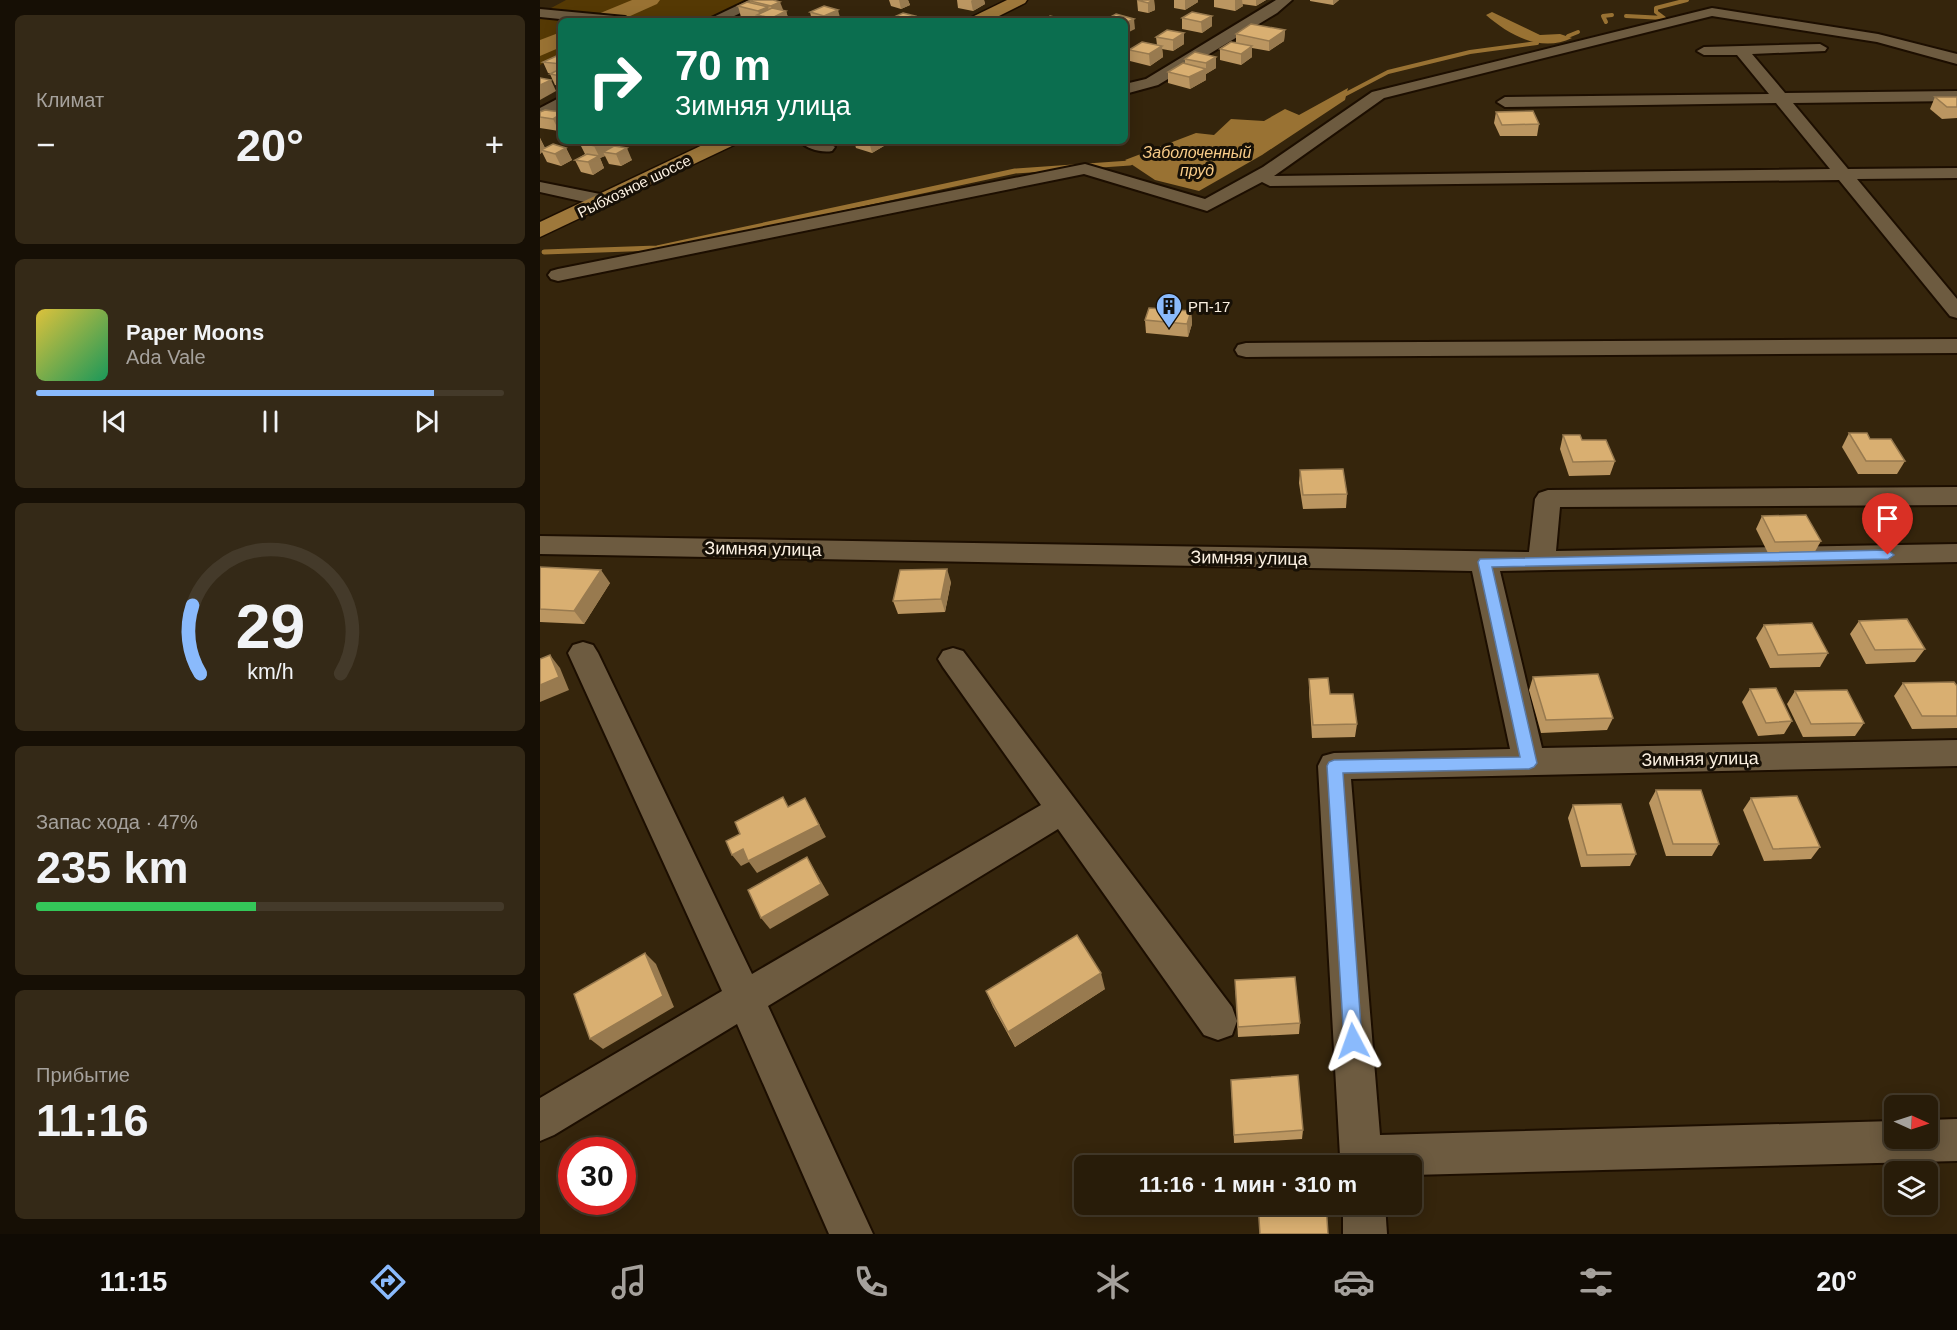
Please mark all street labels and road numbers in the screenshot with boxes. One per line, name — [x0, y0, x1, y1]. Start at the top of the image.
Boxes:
street label: Рыбхозное шоссе — [574, 151, 694, 221]
street label: Зимняя улица — [704, 538, 823, 560]
street label: Зимняя улица — [1190, 547, 1309, 569]
street label: Зимняя улица — [1641, 748, 1760, 770]

